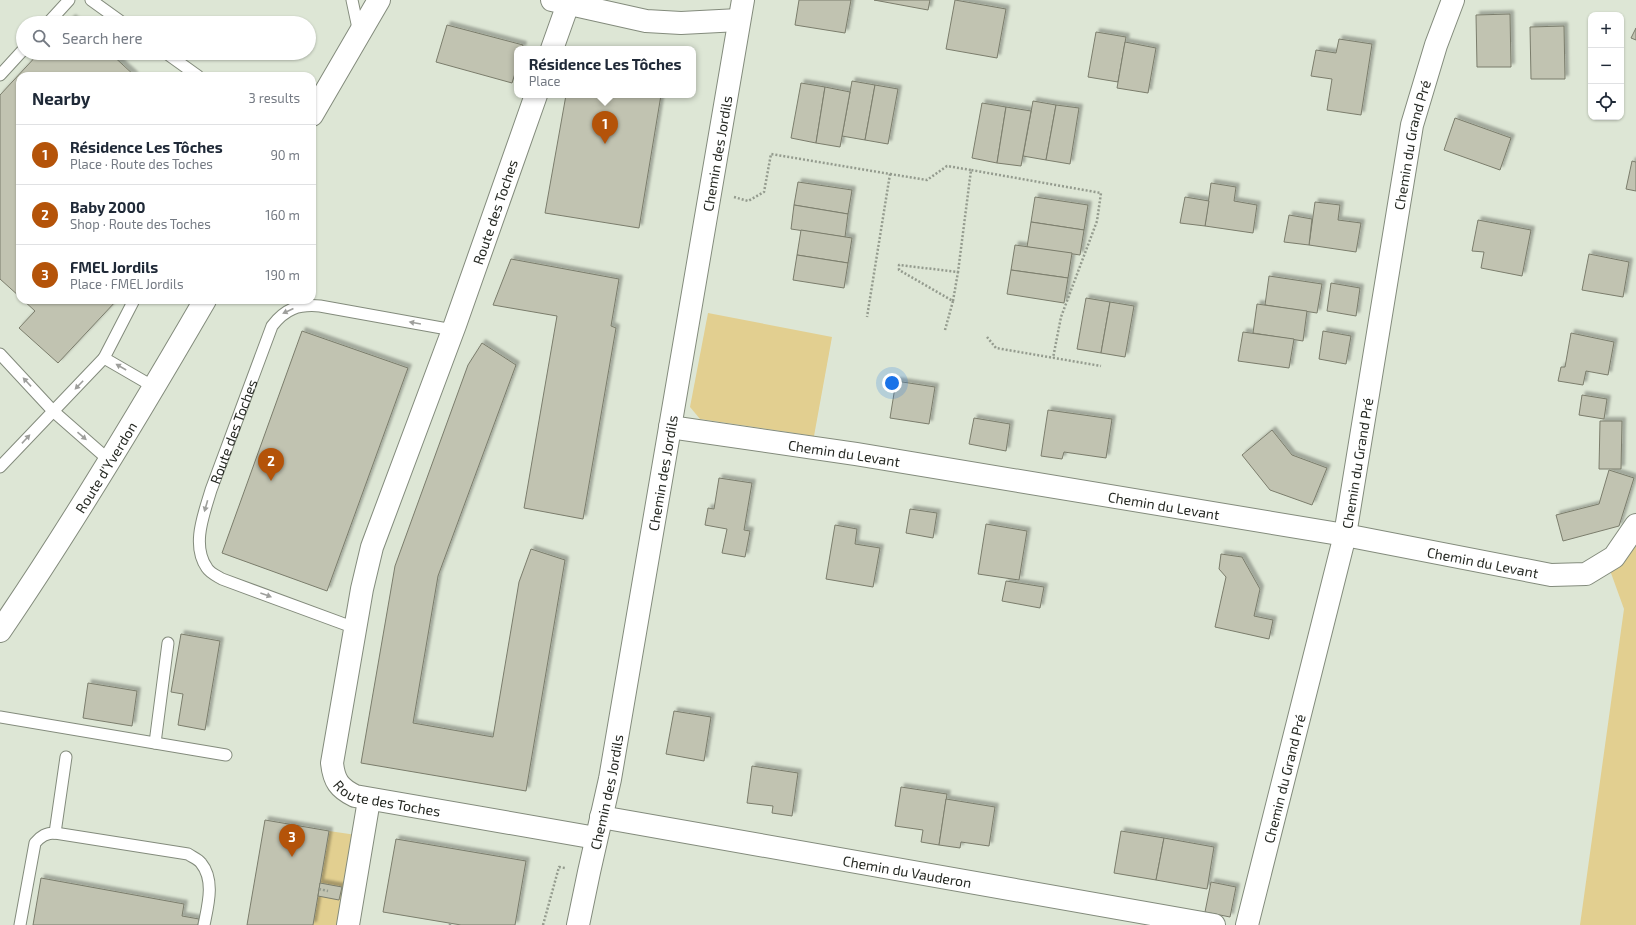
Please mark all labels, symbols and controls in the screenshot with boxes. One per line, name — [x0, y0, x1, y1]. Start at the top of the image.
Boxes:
map controls — [1588, 12, 1624, 120]
button: + — [1588, 12, 1624, 48]
search box — [16, 16, 316, 60]
icon: search — [30, 27, 52, 49]
text: Search here — [62, 29, 143, 47]
popup — [514, 46, 696, 98]
button: − — [1588, 48, 1624, 84]
text: Résidence Les Tôches — [529, 55, 681, 73]
text: Place — [529, 73, 561, 89]
street label: Chemin du Grand Pré — [1390, 78, 1434, 211]
button: locate — [1588, 84, 1624, 120]
text: Nearby — [32, 88, 90, 108]
text: 3 results — [249, 90, 300, 106]
street label: Chemin des Jordils — [699, 94, 735, 213]
pin: 1 — [592, 111, 618, 144]
text: Résidence Les Tôches — [70, 138, 223, 156]
text: 1 — [42, 147, 48, 163]
text: 90 m — [270, 147, 300, 163]
text: Place · Route des Toches — [70, 156, 213, 172]
street label: Route des Toches — [469, 157, 521, 267]
text: Baby 2000 — [70, 198, 145, 216]
text: 2 — [41, 207, 49, 223]
text: 160 m — [265, 207, 300, 223]
text: Shop · Route des Toches — [70, 216, 211, 232]
text: FMEL Jordils — [70, 258, 158, 276]
text: 3 — [41, 267, 49, 283]
text: 190 m — [265, 267, 300, 283]
text: Place · FMEL Jordils — [70, 276, 184, 292]
one-way arrow — [282, 308, 293, 314]
one-way arrow — [409, 320, 421, 326]
one-way arrow — [115, 364, 127, 371]
your location — [882, 373, 902, 393]
one-way arrow — [22, 377, 31, 388]
street label: Route des Toches — [206, 377, 260, 486]
one-way arrow — [75, 380, 84, 389]
street label: Chemin du Grand Pré — [1338, 396, 1376, 530]
street label: Chemin des Jordils — [644, 414, 681, 532]
street label: Route d'Yverdon — [71, 418, 140, 516]
one-way arrow — [76, 431, 87, 440]
one-way arrow — [22, 434, 31, 444]
street label: Chemin du Levant — [787, 436, 901, 470]
pin: 2 — [258, 448, 284, 481]
street label: Chemin du Levant — [1107, 487, 1221, 523]
one-way arrow — [203, 500, 209, 512]
street label: Chemin du Levant — [1426, 543, 1540, 581]
one-way arrow — [261, 592, 273, 598]
street label: Chemin du Grand Pré — [1259, 712, 1308, 845]
street label: Chemin des Jordils — [586, 733, 626, 851]
street label: Route des Toches — [330, 776, 442, 819]
pin: 3 — [279, 824, 305, 857]
street label: Chemin du Vauderon — [842, 851, 973, 891]

